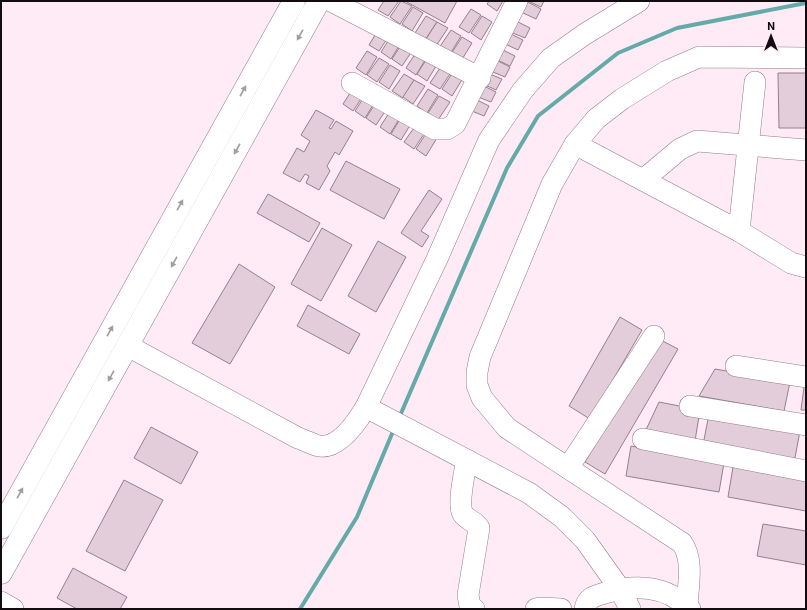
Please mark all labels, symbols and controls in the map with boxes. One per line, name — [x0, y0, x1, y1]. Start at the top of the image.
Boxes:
north arrow — [751, 16, 791, 56]
text: N — [767, 20, 775, 33]
one-way arrow — [297, 29, 304, 41]
one-way arrow — [240, 85, 247, 97]
one-way arrow — [234, 143, 241, 155]
one-way arrow — [177, 199, 184, 211]
one-way arrow — [171, 256, 178, 268]
one-way arrow — [107, 325, 114, 337]
one-way arrow — [108, 370, 114, 382]
one-way arrow — [17, 488, 23, 499]

